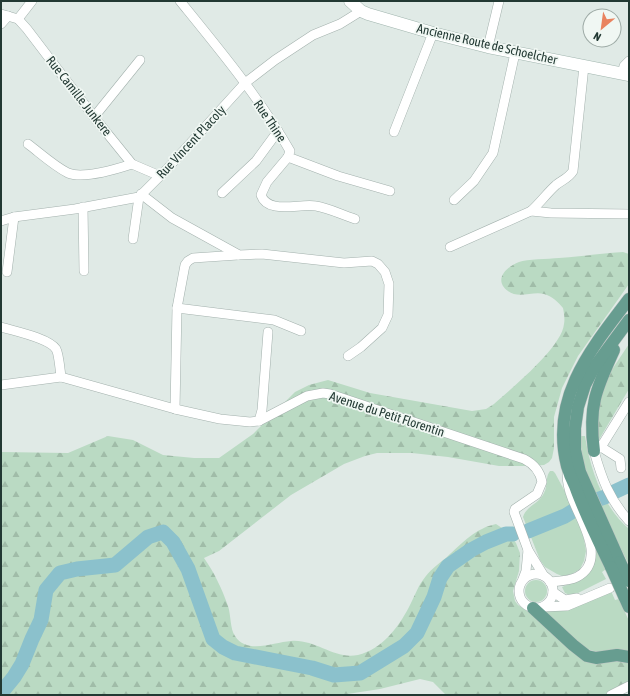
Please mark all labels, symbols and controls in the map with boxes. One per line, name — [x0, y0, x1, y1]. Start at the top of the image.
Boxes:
north arrow — [582, 8, 622, 48]
street label: Ancienne Route de Schoelcher — [415, 21, 559, 67]
text: N — [591, 30, 603, 44]
street label: Rue Camille Junkere — [43, 53, 115, 139]
street label: Rue Thine — [251, 97, 290, 145]
street label: Rue Vincent Placoly — [153, 102, 229, 182]
street label: Avenue du Petit Florentin — [328, 388, 446, 440]

